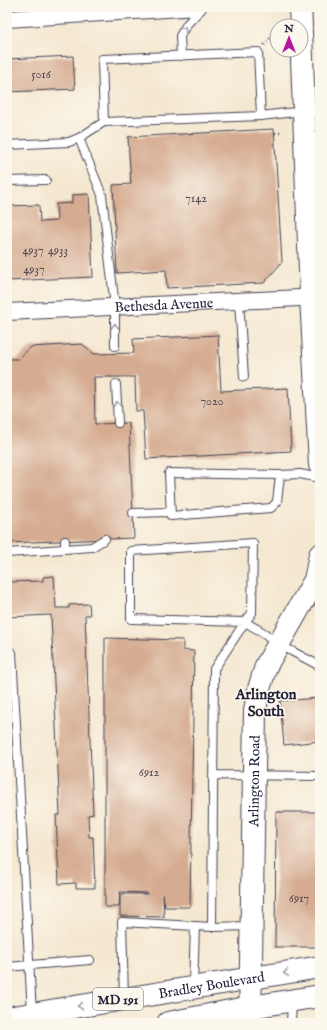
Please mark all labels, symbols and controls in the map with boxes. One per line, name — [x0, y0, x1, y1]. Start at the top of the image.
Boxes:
north arrow — [269, 18, 309, 58]
text: N — [283, 22, 294, 36]
one-way arrow — [180, 26, 187, 33]
house number: 5016 — [31, 67, 52, 82]
house number: 7142 — [185, 191, 207, 206]
house number: 4937 — [22, 243, 44, 258]
house number: 4933 — [48, 243, 68, 258]
house number: 4937 — [23, 262, 45, 277]
street label: Bethesda Avenue — [114, 294, 214, 317]
one-way arrow — [111, 323, 119, 329]
house number: 7020 — [200, 394, 224, 409]
one-way arrow — [113, 401, 121, 407]
district label: Arlington South — [234, 685, 297, 721]
street label: Arlington Road — [245, 734, 265, 828]
house number: 6912 — [139, 765, 160, 780]
house number: 6917 — [289, 891, 309, 906]
street label: Bradley Boulevard — [157, 968, 266, 1003]
one-way arrow — [282, 968, 289, 976]
road number: MD 191 — [93, 988, 143, 1010]
one-way arrow — [76, 1001, 83, 1010]

